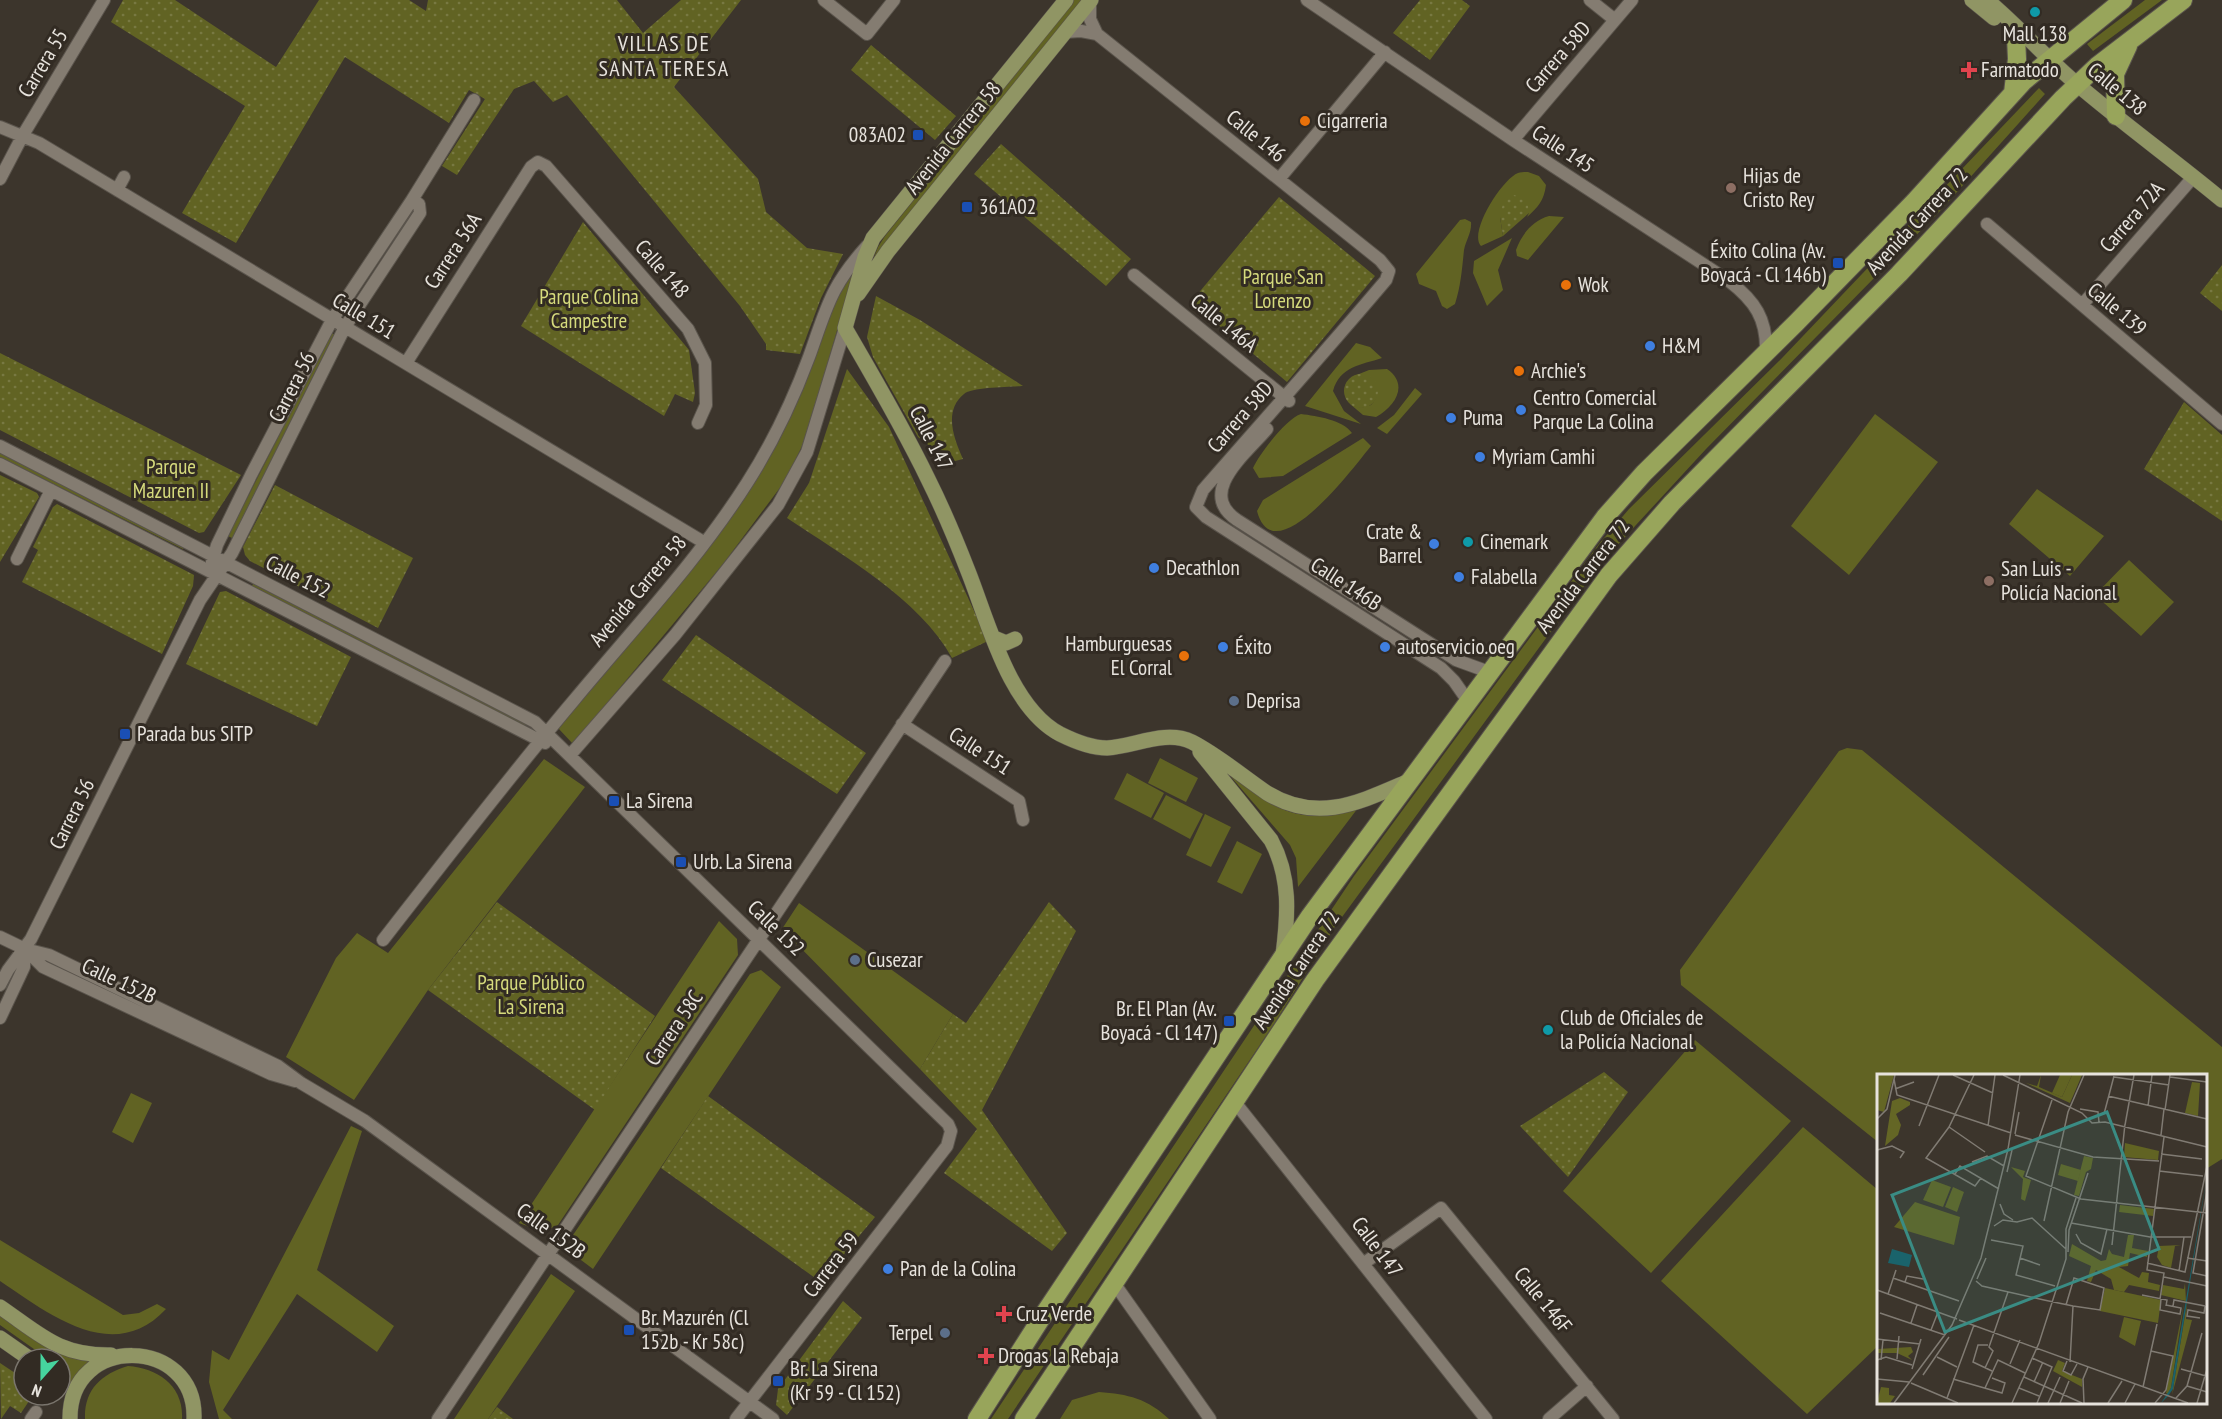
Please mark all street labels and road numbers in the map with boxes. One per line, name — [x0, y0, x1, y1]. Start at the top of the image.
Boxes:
street label: Carrera 58D — [1519, 15, 1596, 98]
street label: Carrera 55 — [12, 23, 74, 102]
street label: Calle 138 — [2082, 56, 2152, 121]
street label: Avenida Carrera 58 — [899, 76, 1006, 200]
street label: Calle 146 — [1221, 103, 1292, 168]
street label: Calle 145 — [1527, 118, 1600, 179]
street label: Avenida Carrera 72 — [1860, 161, 1973, 280]
street label: Carrera 72A — [2093, 176, 2170, 258]
street label: Carrera 56A — [418, 208, 487, 294]
street label: Calle 148 — [630, 234, 695, 304]
street label: Calle 139 — [2082, 276, 2152, 341]
street label: Calle 151 — [328, 286, 401, 345]
street label: Calle 146A — [1185, 287, 1264, 358]
street label: Carrera 56 — [262, 347, 321, 427]
street label: Carrera 58D — [1201, 375, 1278, 458]
street label: Calle 147 — [904, 401, 959, 475]
street label: Avenida Carrera 72 — [1530, 513, 1635, 638]
street label: Avenida Carrera 58 — [583, 529, 692, 652]
street label: Calle 152 — [261, 549, 335, 604]
street label: Calle 146B — [1306, 551, 1387, 616]
street label: Calle 151 — [944, 720, 1017, 781]
street label: Carrera 56 — [43, 774, 100, 854]
street label: Calle 152 — [742, 894, 811, 961]
street label: Avenida Carrera 72 — [1246, 905, 1345, 1034]
street label: Calle 152B — [78, 952, 161, 1009]
street label: Carrera 58C — [639, 985, 709, 1071]
street label: Calle 152B — [511, 1196, 591, 1265]
street label: Calle 147 — [1346, 1211, 1409, 1282]
street label: Carrera 59 — [797, 1227, 864, 1303]
street label: Calle 146F — [1508, 1261, 1578, 1338]

